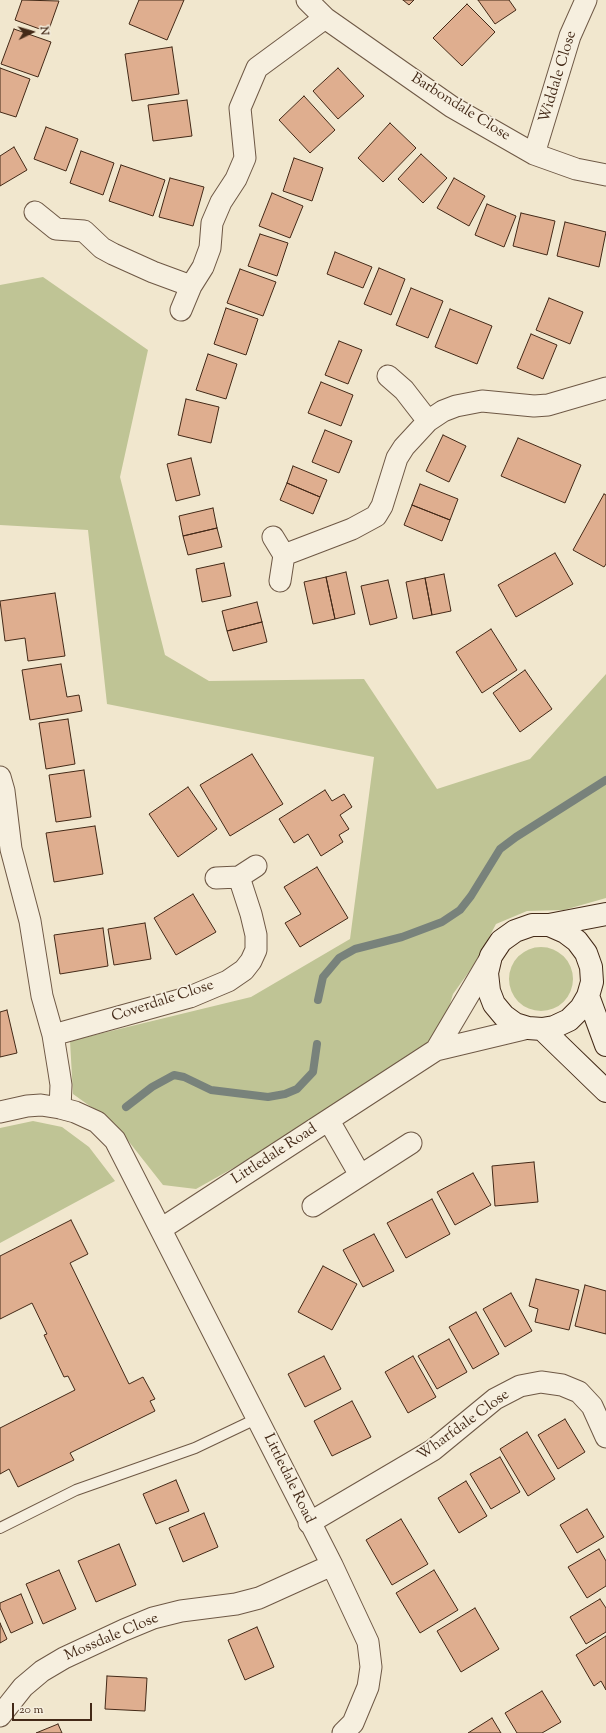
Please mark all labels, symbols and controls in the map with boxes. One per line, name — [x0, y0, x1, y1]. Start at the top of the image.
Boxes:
north arrow — [12, 12, 52, 52]
text: N — [36, 26, 52, 36]
street label: Widdale Close — [536, 29, 582, 125]
street label: Barbondale Close — [407, 70, 513, 146]
street label: Coverdale Close — [110, 977, 216, 1027]
street label: Littledale Road — [229, 1121, 321, 1189]
street label: Wharfdale Close — [414, 1387, 514, 1465]
street label: Littledale Road — [258, 1431, 318, 1527]
street label: Mossdale Close — [62, 1610, 162, 1666]
scale bar — [14, 1695, 94, 1721]
text: 20 m — [19, 1701, 43, 1719]

